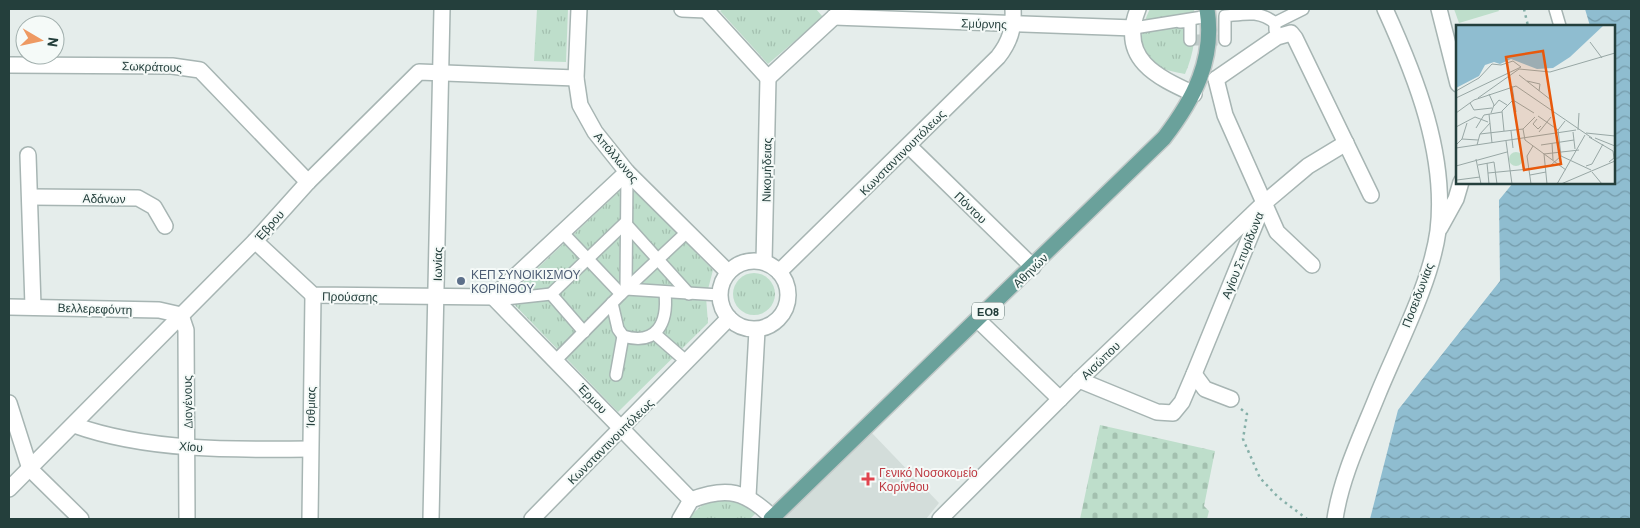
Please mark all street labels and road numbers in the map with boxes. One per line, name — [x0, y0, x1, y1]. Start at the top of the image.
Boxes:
street label: Σμύρνης — [961, 15, 1007, 32]
street label: Σωκράτους — [122, 58, 183, 75]
street label: Κωνσταντινουπόλεως — [856, 106, 949, 198]
street label: Απόλλωνος — [591, 129, 642, 186]
street label: Νικομήδειας — [758, 137, 775, 202]
street label: Πόντου — [952, 188, 990, 226]
street label: Αδάνων — [82, 191, 126, 205]
street label: Έβρου — [251, 207, 287, 245]
street label: Αγίου Σπυρίδωνα — [1218, 210, 1267, 301]
street label: Ιωνίας — [430, 247, 445, 281]
street label: Αθηνών — [1010, 250, 1051, 291]
street label: Ποσειδωνίας — [1398, 260, 1437, 330]
street label: Προύσσης — [322, 289, 378, 304]
street label: Βελλερεφόντη — [57, 300, 133, 317]
road number: ΕΟ8 — [972, 302, 1004, 320]
street label: Αισώπου — [1078, 338, 1122, 382]
street label: Διογένους — [180, 375, 195, 429]
street label: Έρμου — [574, 379, 611, 417]
street label: Ίσθμιας — [303, 386, 318, 428]
street label: Κωνσταντινουπόλεως — [564, 395, 657, 487]
street label: Χίου — [178, 438, 204, 454]

